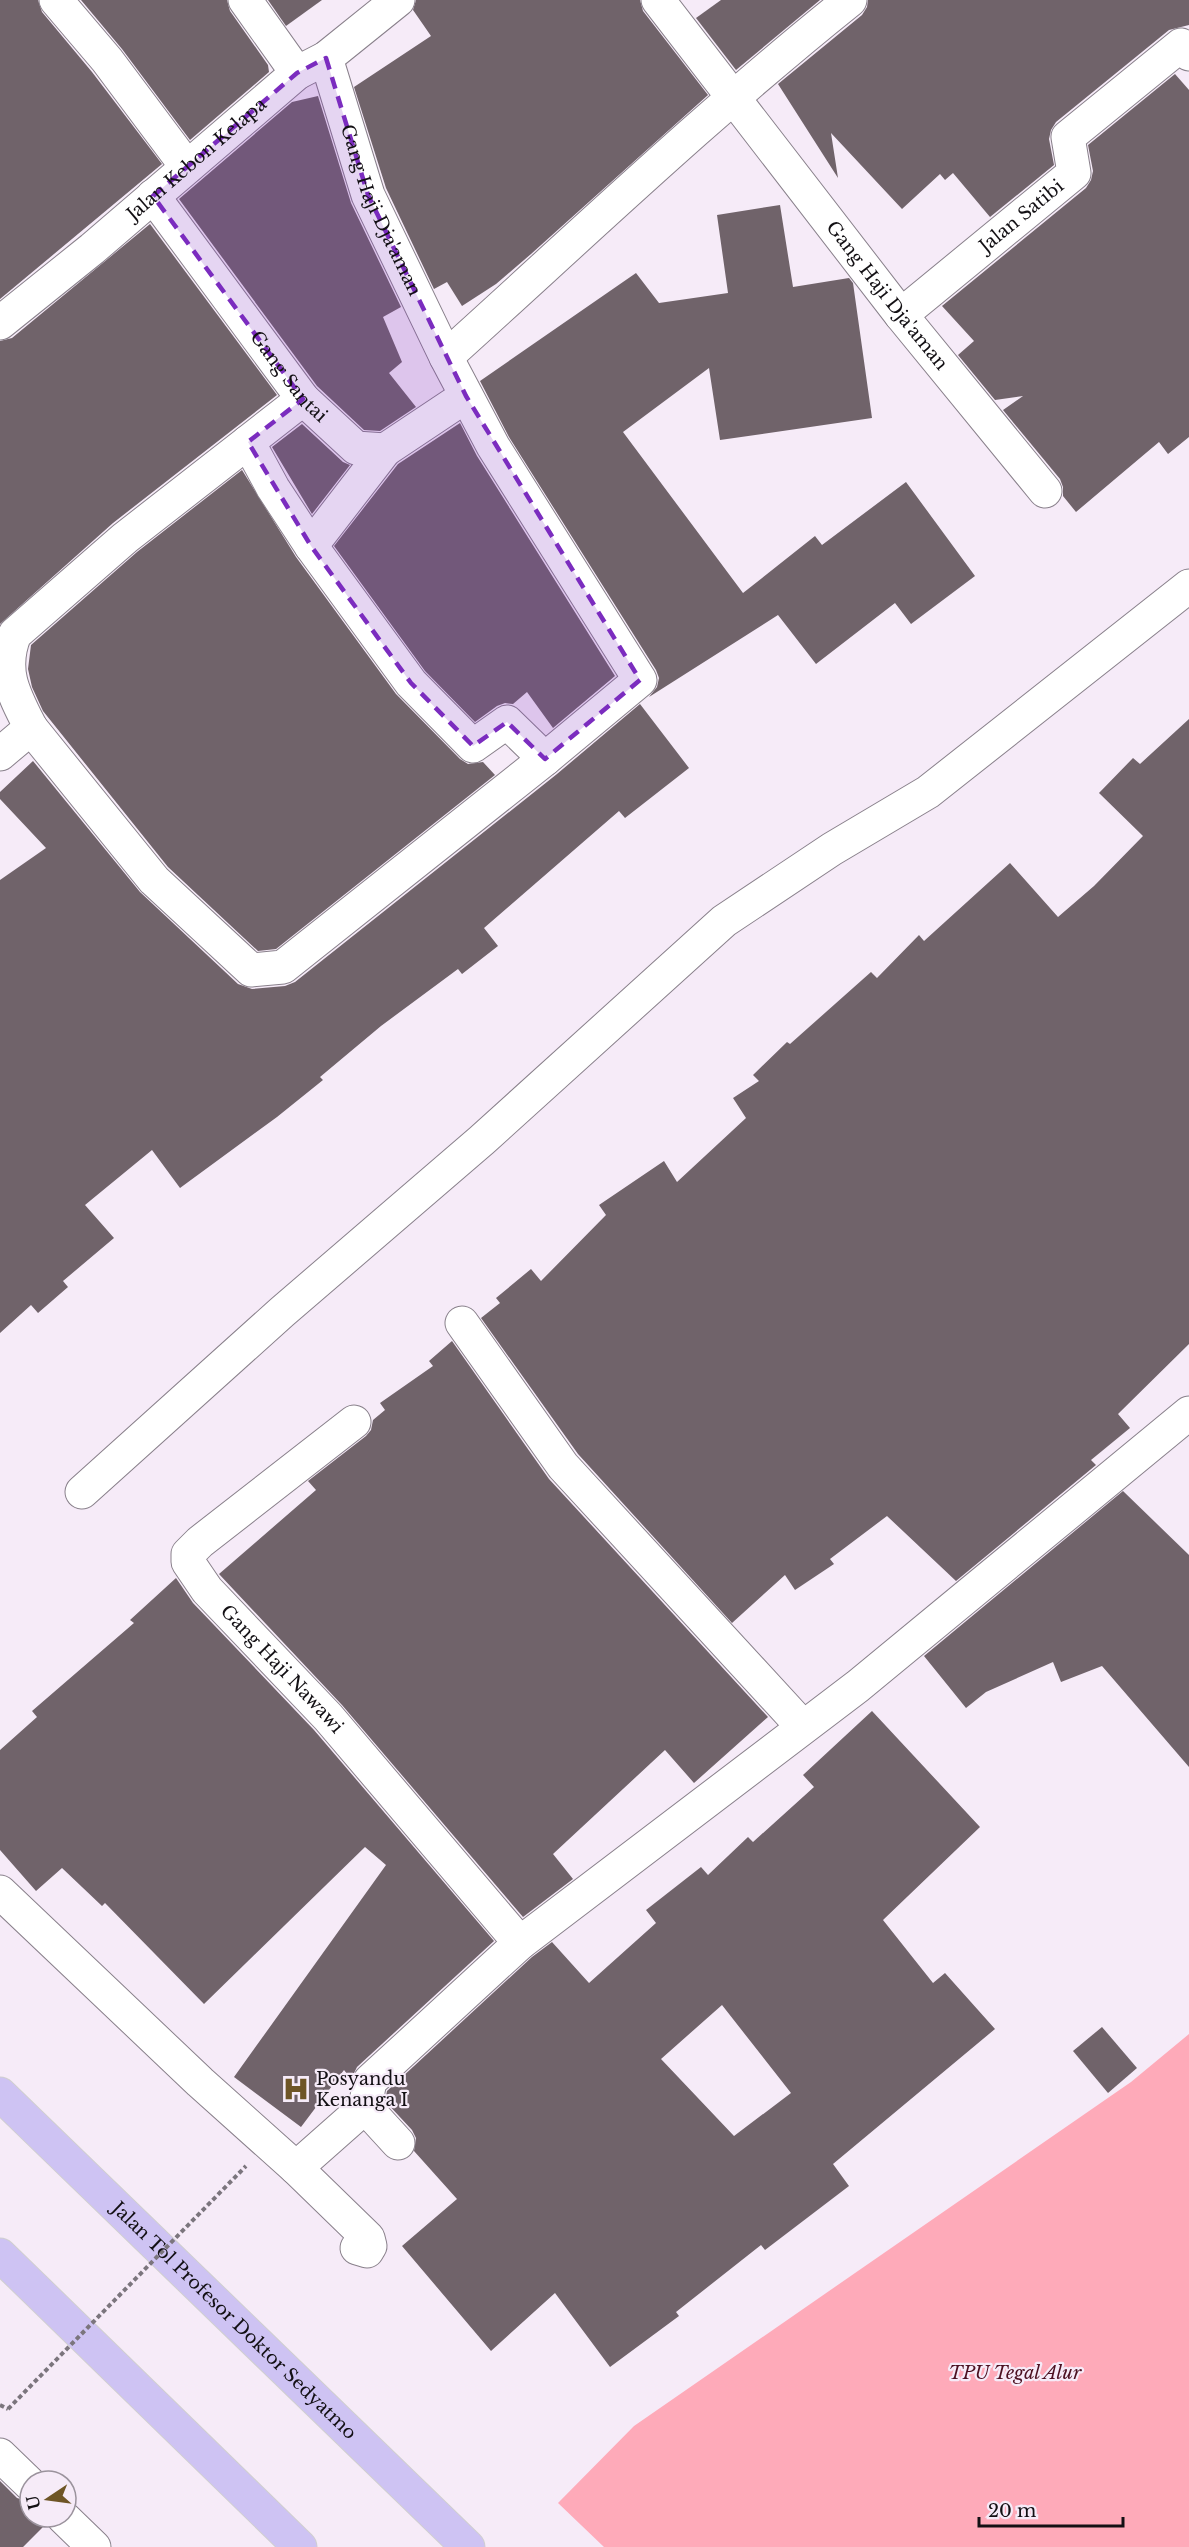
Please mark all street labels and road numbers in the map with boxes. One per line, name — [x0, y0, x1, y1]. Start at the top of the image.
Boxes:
street label: Jalan Kebon Kelapa — [121, 93, 271, 226]
street label: Gang Haji Dja'aman — [336, 122, 426, 299]
street label: Jalan Satibi — [973, 175, 1068, 258]
street label: Gang Haji Dja'aman — [822, 217, 953, 375]
street label: Gang Santai — [246, 327, 332, 427]
street label: Gang Haji Nawawi — [216, 1600, 348, 1738]
street label: Jalan Tol Profesor Doktor Sedyatmo — [106, 2196, 361, 2444]

